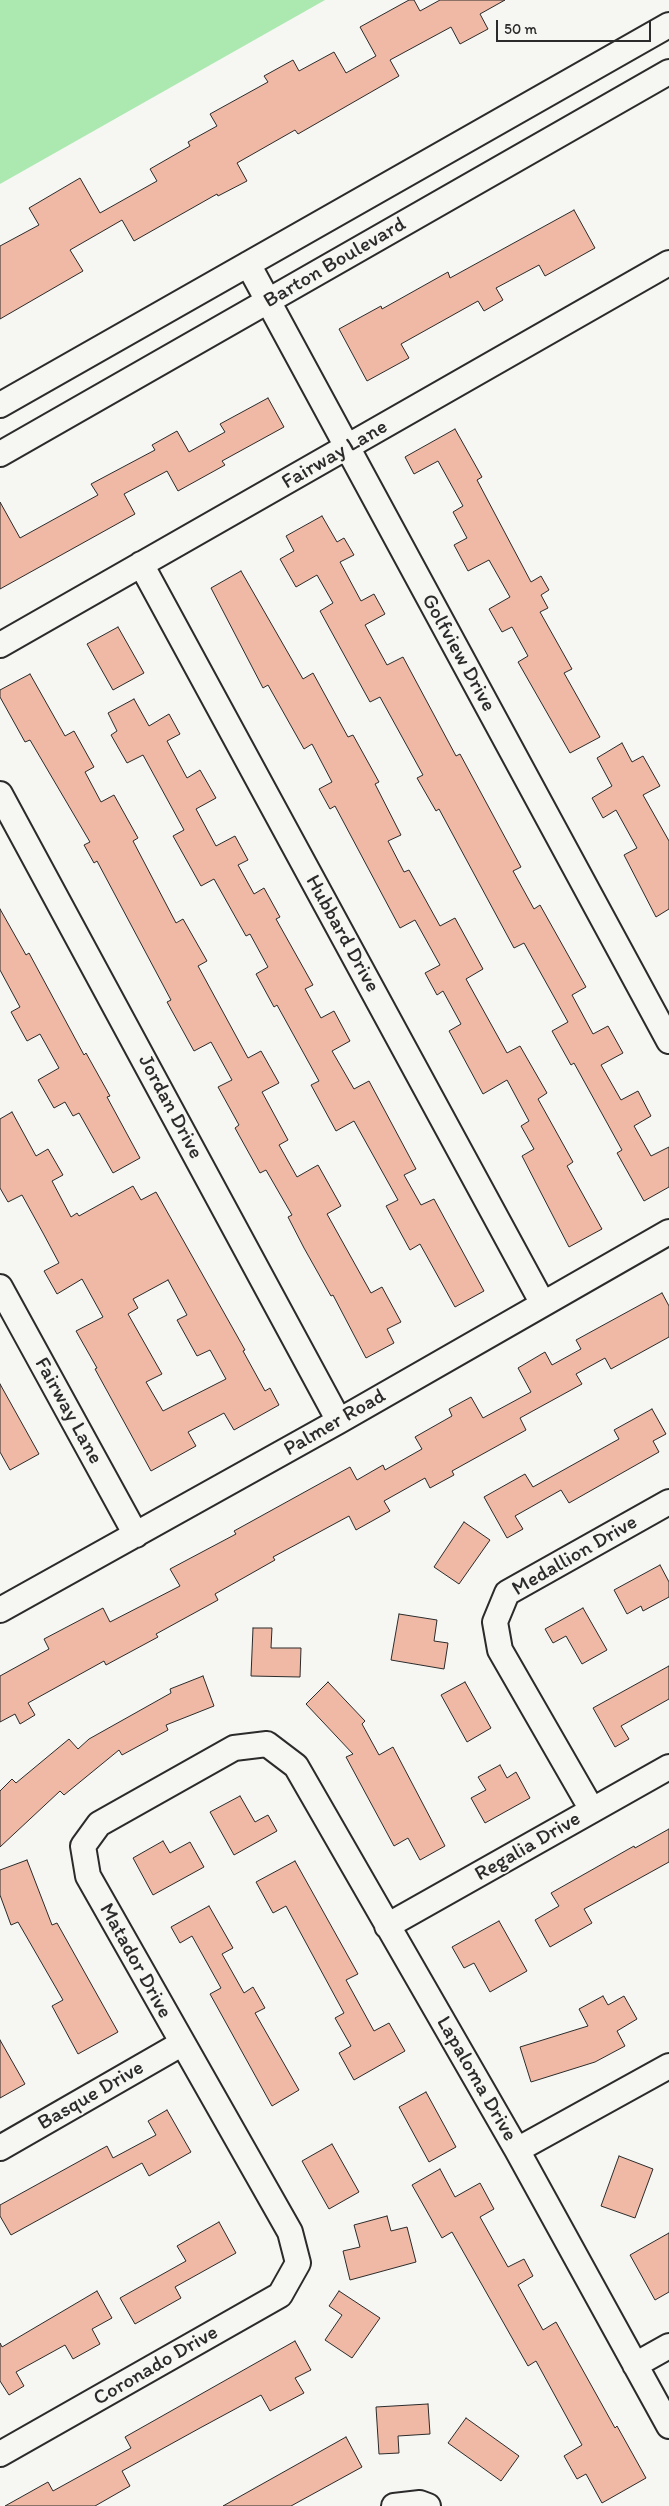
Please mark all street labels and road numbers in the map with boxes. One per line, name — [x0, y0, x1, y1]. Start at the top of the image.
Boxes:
street label: Barton Boulevard — [259, 212, 411, 314]
street label: Fairway Lane — [278, 415, 392, 495]
street label: Golfview Drive — [415, 590, 501, 716]
street label: Hubbard Drive — [299, 871, 385, 997]
street label: Jordan Drive — [132, 1051, 208, 1163]
street label: Fairway Lane — [28, 1353, 108, 1469]
street label: Palmer Road — [280, 1384, 390, 1462]
street label: Medallion Drive — [508, 1510, 642, 1602]
street label: Regalia Drive — [471, 1807, 585, 1887]
street label: Matador Drive — [93, 1899, 177, 2023]
street label: Lapaloma Drive — [430, 2012, 522, 2146]
street label: Basque Drive — [34, 2056, 148, 2136]
street label: Coronado Drive — [89, 2320, 223, 2412]

